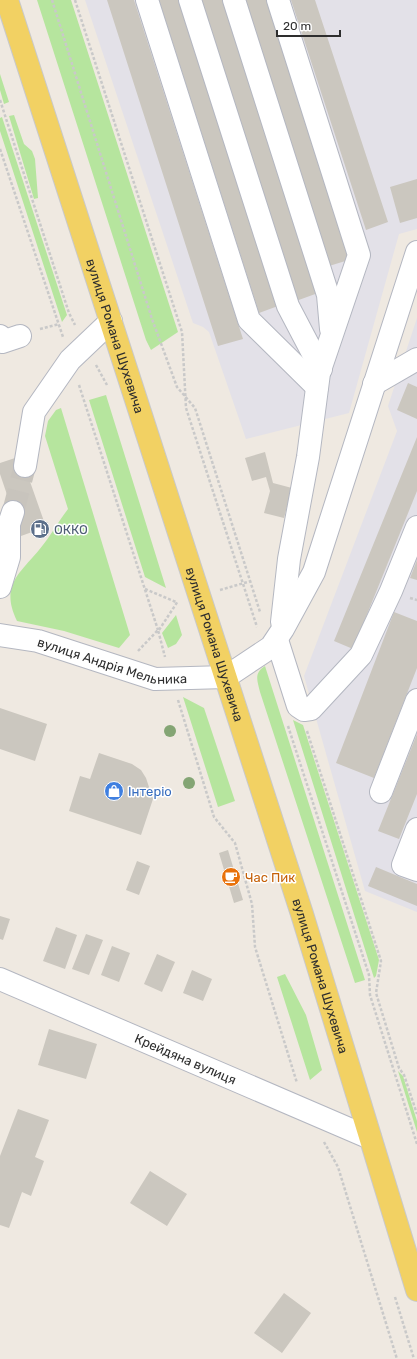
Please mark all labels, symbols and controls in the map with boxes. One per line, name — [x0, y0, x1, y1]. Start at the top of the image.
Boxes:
scale bar — [277, 12, 340, 38]
text: 20 m — [283, 19, 311, 33]
street label: вулиця Романа Шухевича — [83, 257, 147, 415]
fuel station icon: ОККО — [29, 518, 51, 540]
place label: ОККО — [54, 522, 88, 537]
street label: вулиця Романа Шухевича — [183, 565, 247, 723]
street label: вулиця Андрія Мельника — [36, 634, 187, 687]
shop icon: Інтеріо — [103, 780, 125, 802]
place label: Інтеріо — [128, 784, 172, 799]
cafe icon: Час Пик — [220, 866, 242, 888]
place label: Час Пик — [245, 870, 295, 885]
street label: вулиця Романа Шухевича — [290, 896, 352, 1055]
street label: Крейдяна вулиця — [132, 1030, 239, 1087]

